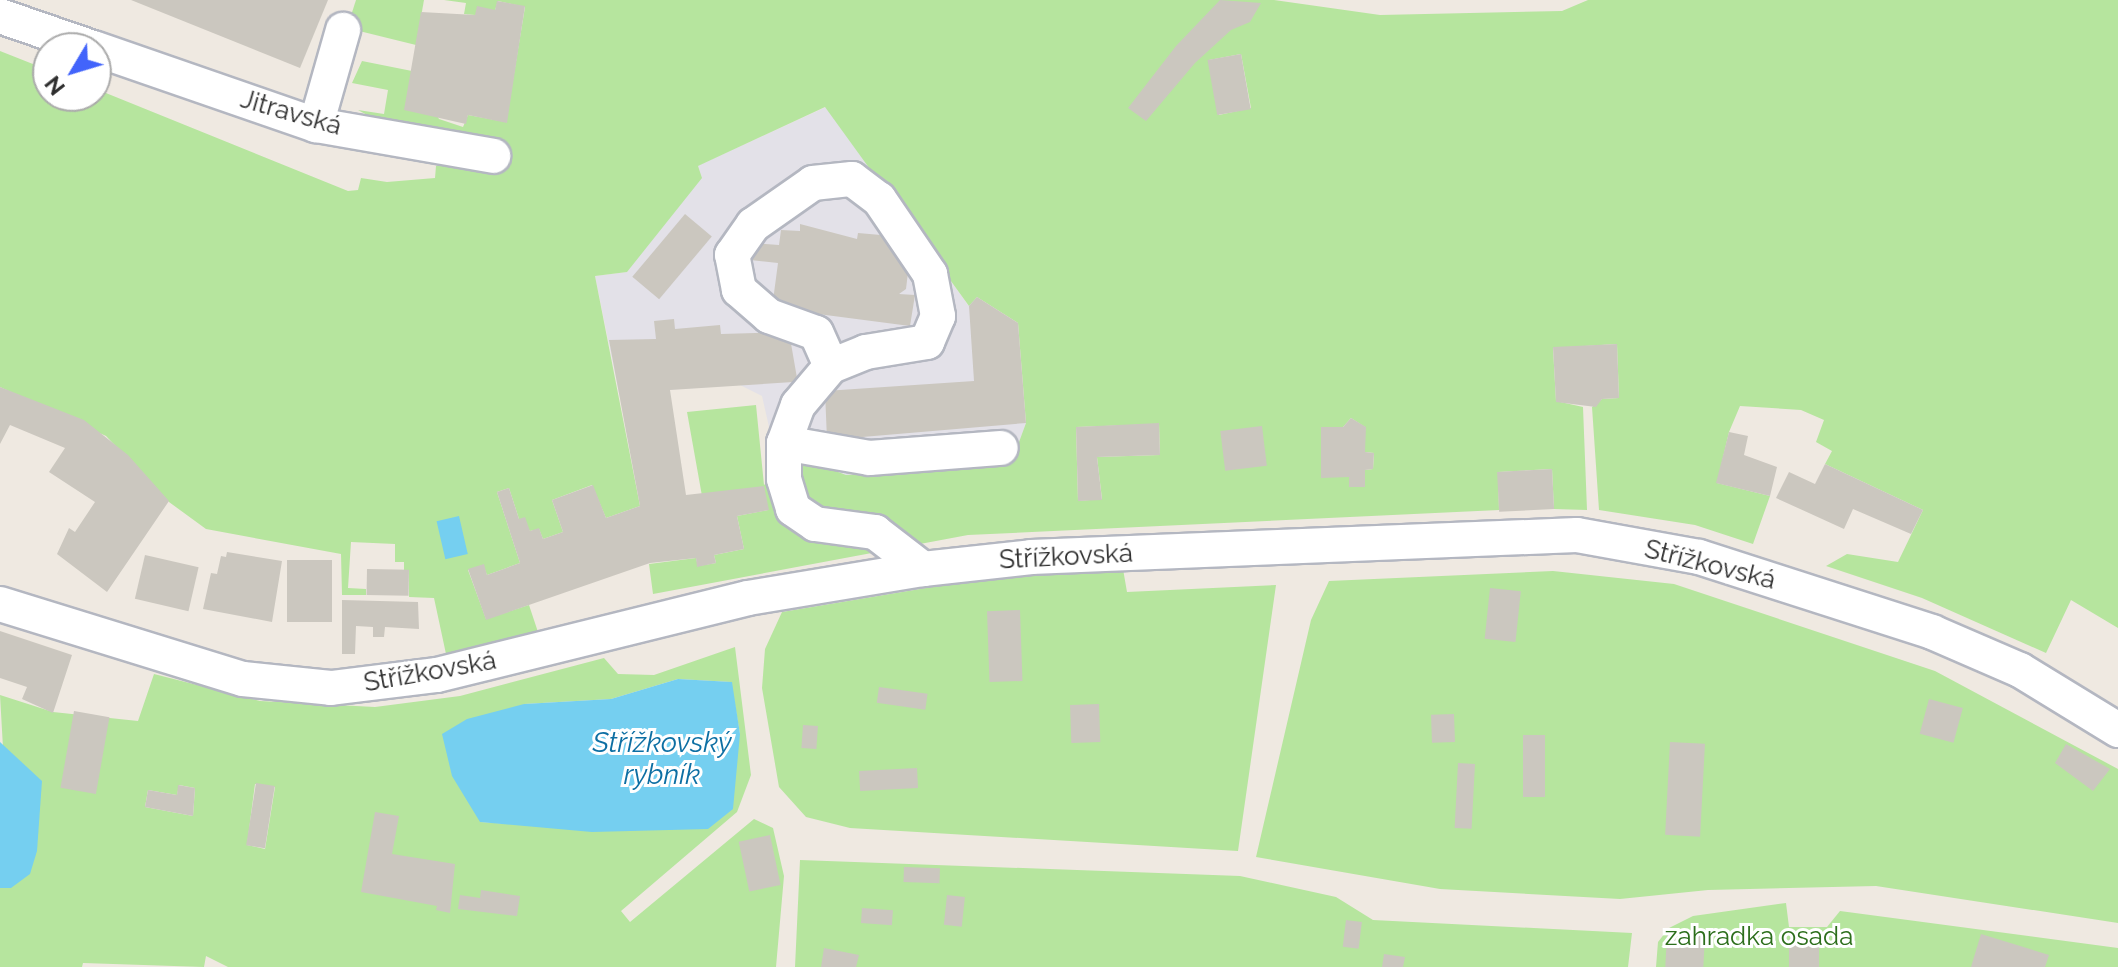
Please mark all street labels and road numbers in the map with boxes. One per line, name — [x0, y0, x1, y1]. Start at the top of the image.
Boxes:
street label: Jitravská — [237, 84, 345, 142]
street label: Střížkovská — [1641, 534, 1779, 596]
street label: Střížkovská — [998, 538, 1134, 576]
street label: Střížkovská — [361, 645, 499, 699]

